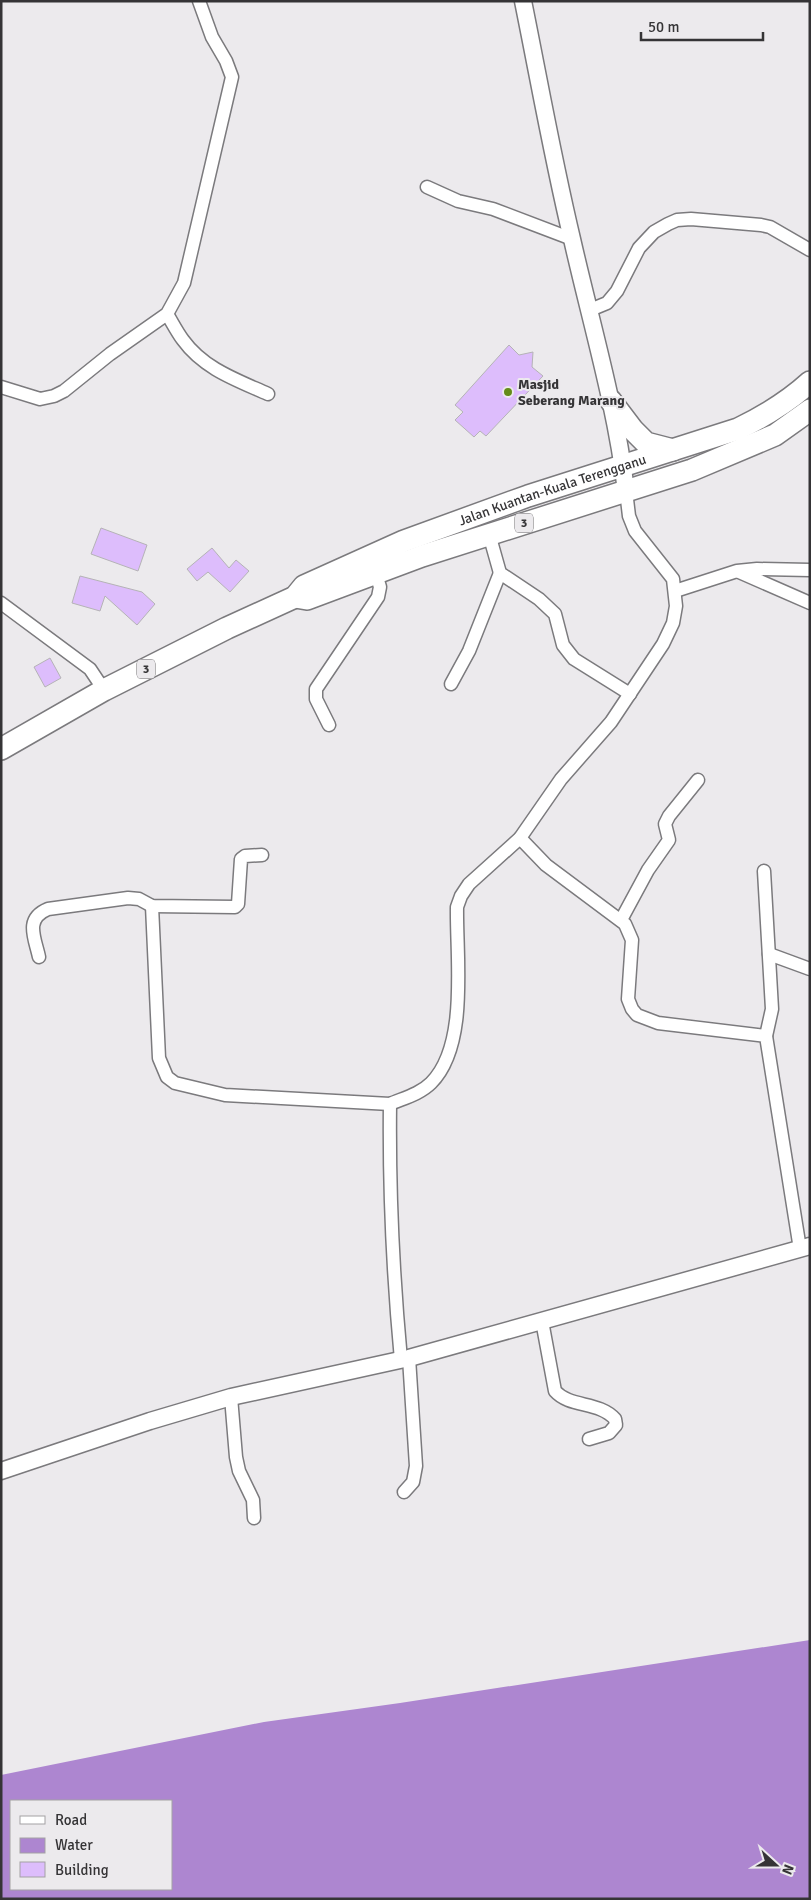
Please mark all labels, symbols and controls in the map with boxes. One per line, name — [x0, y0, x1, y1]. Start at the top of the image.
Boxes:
scale bar — [641, 10, 764, 42]
text: 50 m — [648, 18, 679, 36]
place label: Masjid Seberang Marang — [518, 376, 625, 409]
marker: Masjid Seberang Marang — [502, 386, 514, 398]
street label: Jalan Kuantan-Kuala Terengganu — [456, 450, 648, 529]
road number: 3 — [515, 514, 533, 532]
road number: 3 — [137, 660, 155, 679]
legend — [10, 1800, 172, 1890]
text: Road — [55, 1811, 87, 1829]
text: Water — [55, 1836, 93, 1854]
north arrow — [751, 1840, 801, 1890]
text: Building — [55, 1861, 109, 1879]
text: N — [778, 1862, 797, 1877]

